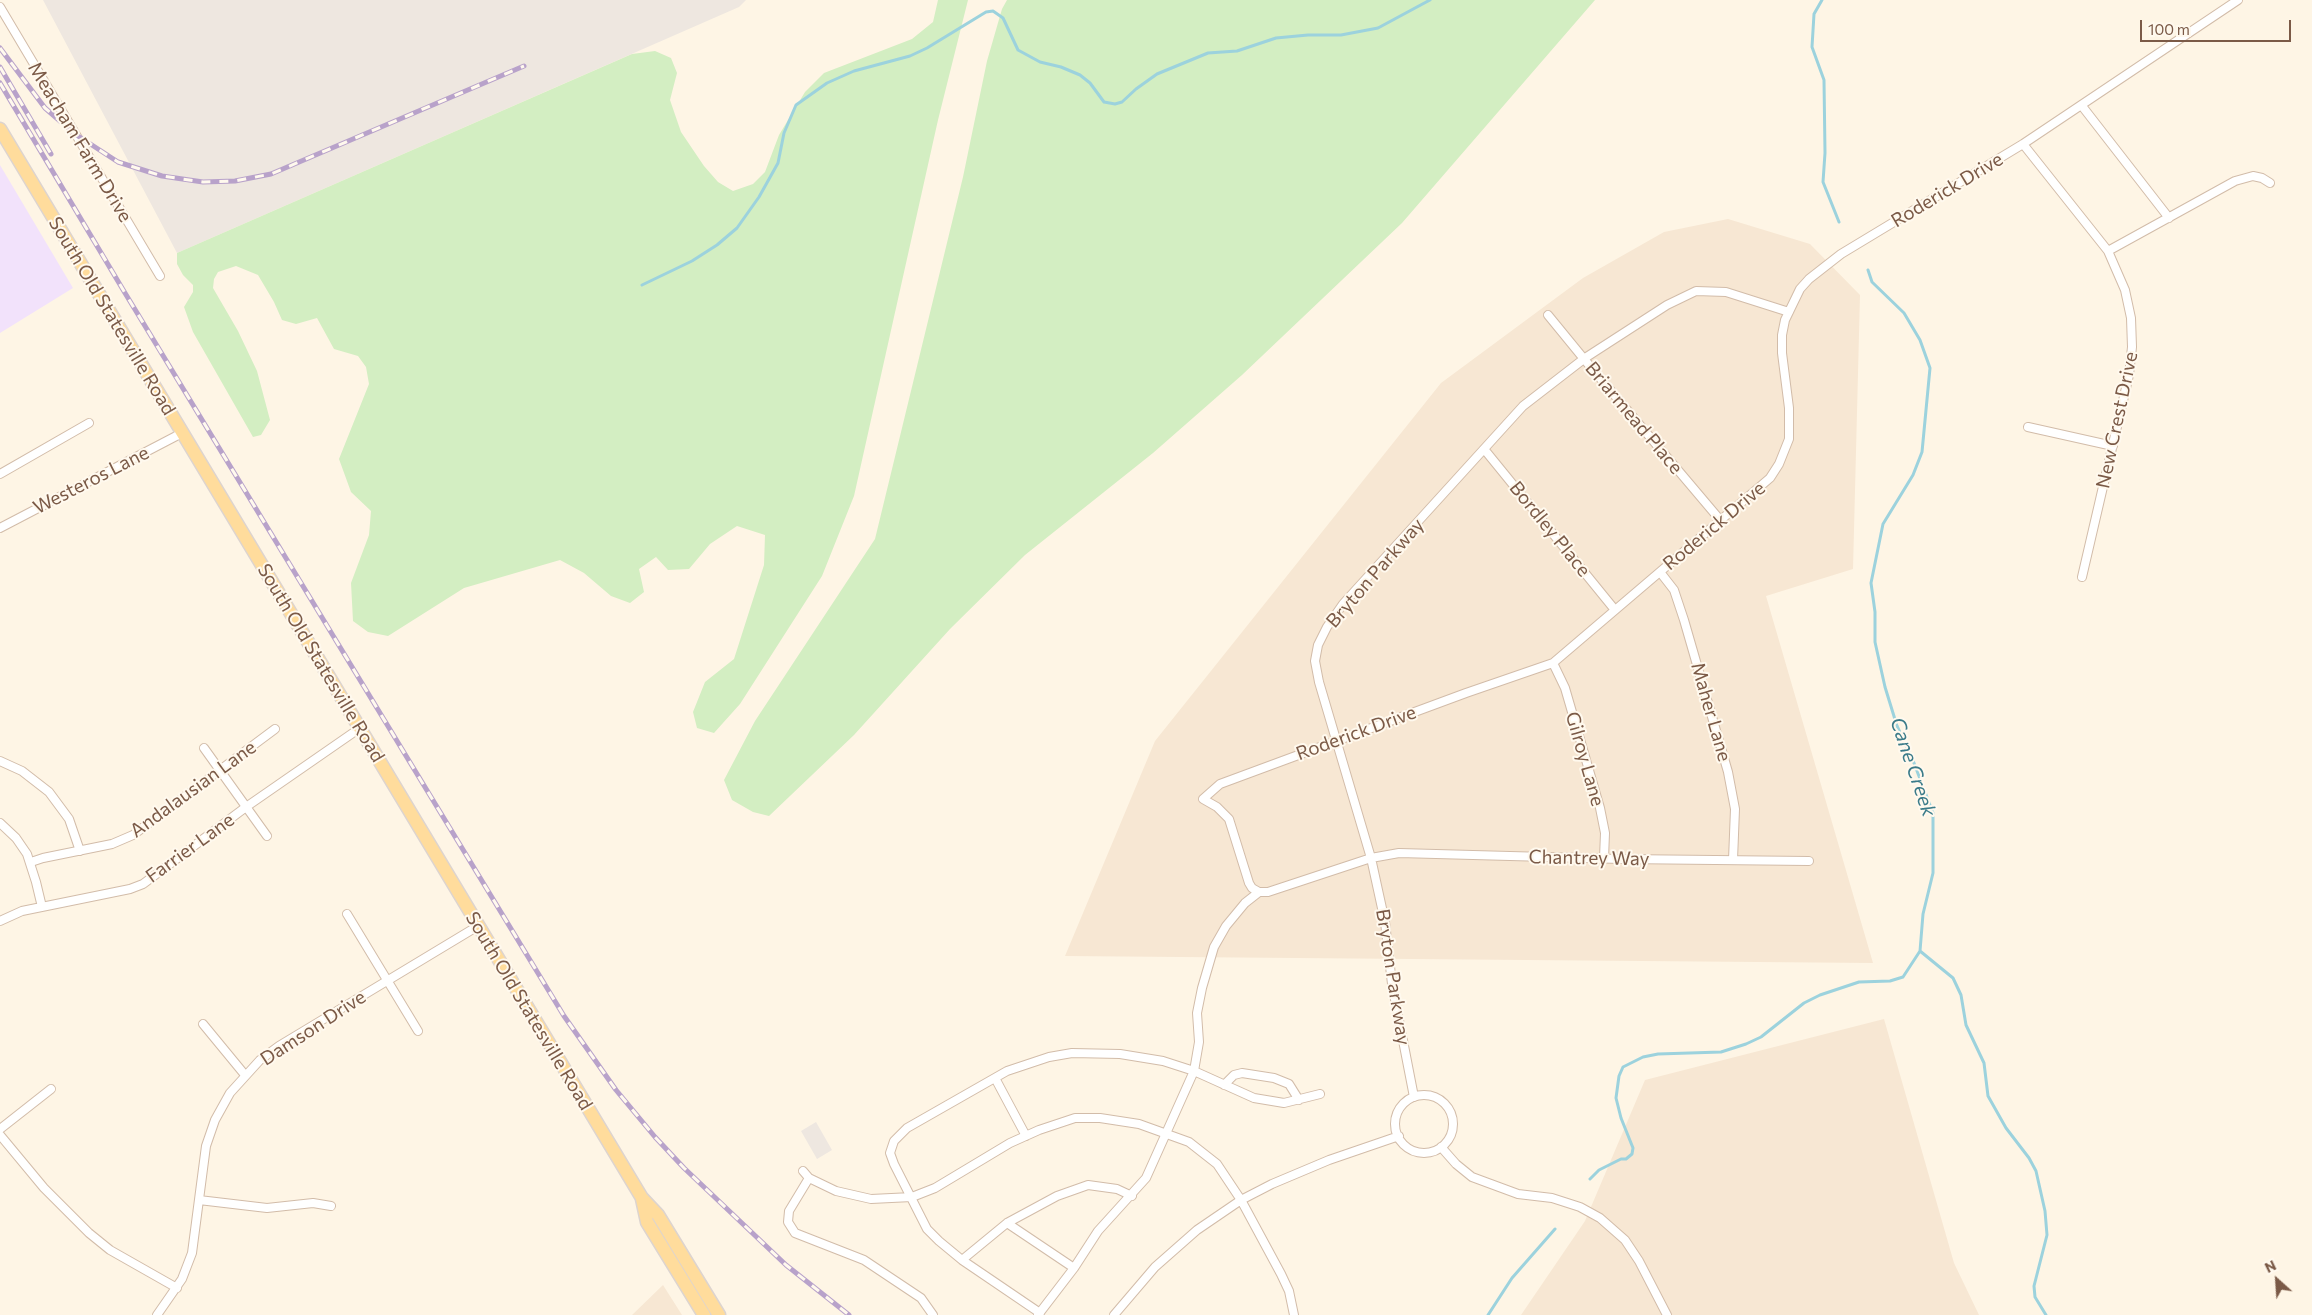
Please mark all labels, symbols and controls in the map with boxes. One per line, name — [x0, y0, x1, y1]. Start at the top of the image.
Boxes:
scale bar — [2142, 10, 2293, 42]
text: 100 m — [2148, 20, 2190, 38]
street label: Meacham Farm Drive — [23, 58, 137, 226]
street label: Roderick Drive — [1887, 148, 2007, 232]
street label: South Old Statesville Road — [44, 213, 180, 419]
street label: New Crest Drive — [2091, 350, 2143, 490]
street label: Briarmead Place — [1580, 357, 1688, 479]
street label: Westeros Lane — [29, 441, 153, 519]
street label: Bordley Place — [1505, 477, 1595, 581]
street label: Roderick Drive — [1658, 477, 1770, 575]
street label: Bryton Parkway — [1321, 514, 1429, 632]
street label: South Old Statesville Road — [253, 560, 389, 766]
street label: Maher Lane — [1686, 660, 1736, 764]
street label: Roderick Drive — [1293, 701, 1419, 765]
street label: Gilroy Lane — [1561, 709, 1609, 809]
water label: Cane Creek — [1885, 714, 1941, 820]
street label: Andalausian Lane — [126, 736, 260, 842]
street label: Farrier Lane — [141, 808, 239, 888]
street label: Chantrey Way — [1528, 846, 1650, 870]
street label: Bryton Parkway — [1371, 907, 1415, 1047]
street label: South Old Statesville Road — [461, 908, 597, 1114]
street label: Damson Drive — [256, 986, 370, 1070]
north arrow — [2252, 1255, 2302, 1305]
text: N — [2262, 1256, 2279, 1276]

